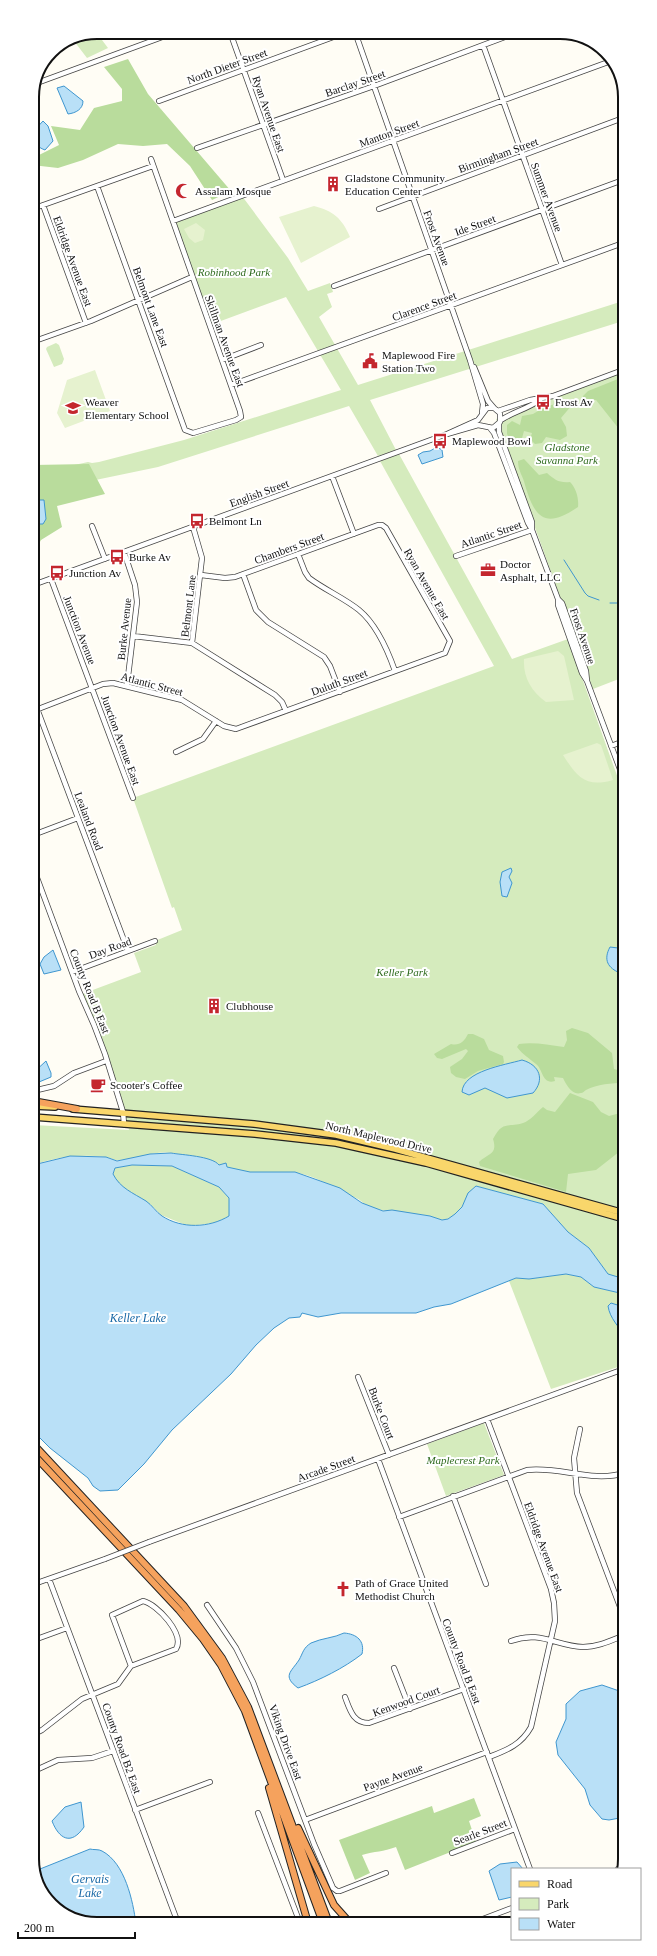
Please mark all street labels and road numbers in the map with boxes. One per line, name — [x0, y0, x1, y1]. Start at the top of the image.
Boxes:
street label: North Dieter Street — [185, 46, 269, 86]
street label: Barclay Street — [323, 67, 387, 99]
street label: Ryan Avenue East — [250, 74, 288, 154]
street label: Manton Street — [358, 117, 420, 149]
street label: Birmingham Street — [456, 135, 540, 175]
street label: Summer Avenue — [529, 161, 565, 233]
street label: Frost Avenue — [421, 209, 453, 267]
street label: Ide Street — [453, 212, 497, 238]
street label: Eldridge Avenue East — [51, 214, 95, 308]
street label: Belmont Lane East — [131, 265, 171, 349]
street label: Clarence Street — [390, 289, 458, 323]
street label: Skillman Avenue East — [203, 293, 247, 389]
street label: English Street — [228, 477, 290, 509]
street label: Atlantic Street — [459, 518, 523, 550]
street label: Chambers Street — [253, 530, 325, 566]
street label: Ryan Avenue East — [402, 546, 452, 622]
street label: Belmont Lane — [178, 574, 198, 638]
street label: Junction Avenue — [61, 594, 99, 666]
street label: Burke Avenue — [115, 597, 133, 661]
street label: Frost Avenue — [568, 607, 598, 666]
street label: Duluth Street — [309, 666, 369, 698]
street label: Atlantic Street — [120, 670, 184, 698]
street label: Junction Avenue East — [99, 694, 143, 786]
street label: Lealand Road — [72, 790, 106, 852]
street label: Day Road — [87, 935, 133, 961]
street label: County Road B East — [68, 947, 112, 1035]
street label: North Maplewood Drive — [325, 1119, 433, 1155]
street label: Burke Court — [367, 1385, 397, 1441]
street label: Arcade Street — [296, 1452, 356, 1484]
street label: Eldridge Avenue East — [522, 1500, 566, 1594]
street label: County Road B East — [440, 1617, 484, 1705]
street label: Kenwood Court — [371, 1683, 441, 1719]
street label: County Road B2 East — [100, 1701, 144, 1795]
street label: Viking Drive East — [267, 1703, 305, 1781]
street label: Payne Avenue — [362, 1761, 424, 1793]
street label: Searle Street — [452, 1816, 508, 1848]

